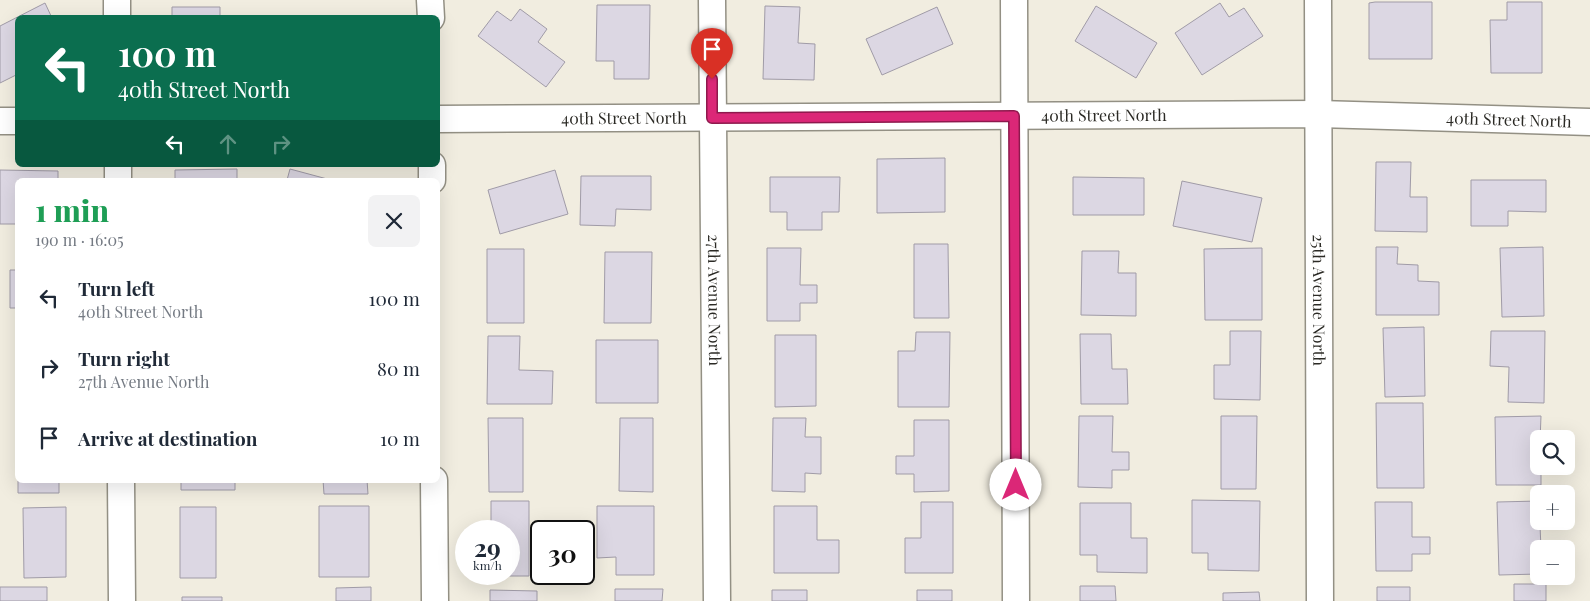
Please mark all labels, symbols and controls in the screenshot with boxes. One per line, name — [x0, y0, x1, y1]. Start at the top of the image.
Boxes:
pin — [691, 28, 733, 79]
text: 100 m — [118, 29, 216, 76]
icon: left — [35, 35, 100, 100]
icon: arrive — [698, 35, 726, 63]
text: 40th Street North — [118, 74, 290, 104]
street label: 40th Street North — [1041, 104, 1167, 126]
street label: 40th Street North — [561, 107, 687, 128]
street label: 40th Street North — [1446, 107, 1572, 131]
icon: left — [161, 130, 189, 158]
icon: ahead — [214, 130, 242, 158]
icon: right — [267, 130, 295, 158]
text: 1 min — [35, 190, 109, 230]
button: close — [368, 195, 420, 247]
text: 190 m · 16:05 — [35, 229, 124, 250]
street label: 27th Avenue North — [704, 234, 726, 366]
street label: 25th Avenue North — [1309, 234, 1330, 366]
text: Turn left — [78, 275, 155, 301]
icon: left — [35, 284, 63, 312]
text: 100 m — [369, 285, 420, 311]
text: 40th Street North — [78, 301, 203, 322]
text: Turn right — [78, 345, 170, 371]
icon: right — [35, 354, 63, 382]
text: 80 m — [377, 355, 420, 381]
text: 27th Avenue North — [78, 371, 209, 392]
icon: arrive — [35, 424, 63, 452]
text: Arrive at destination — [78, 425, 258, 451]
text: 10 m — [380, 425, 420, 451]
map controls — [1530, 430, 1575, 585]
button: search — [1530, 430, 1575, 475]
position arrow — [989, 458, 1041, 510]
button: + — [1530, 485, 1575, 530]
speed limit sign: 30 — [530, 520, 595, 585]
text: 29 — [474, 530, 501, 563]
button: − — [1530, 540, 1575, 585]
text: km/h — [473, 557, 502, 573]

